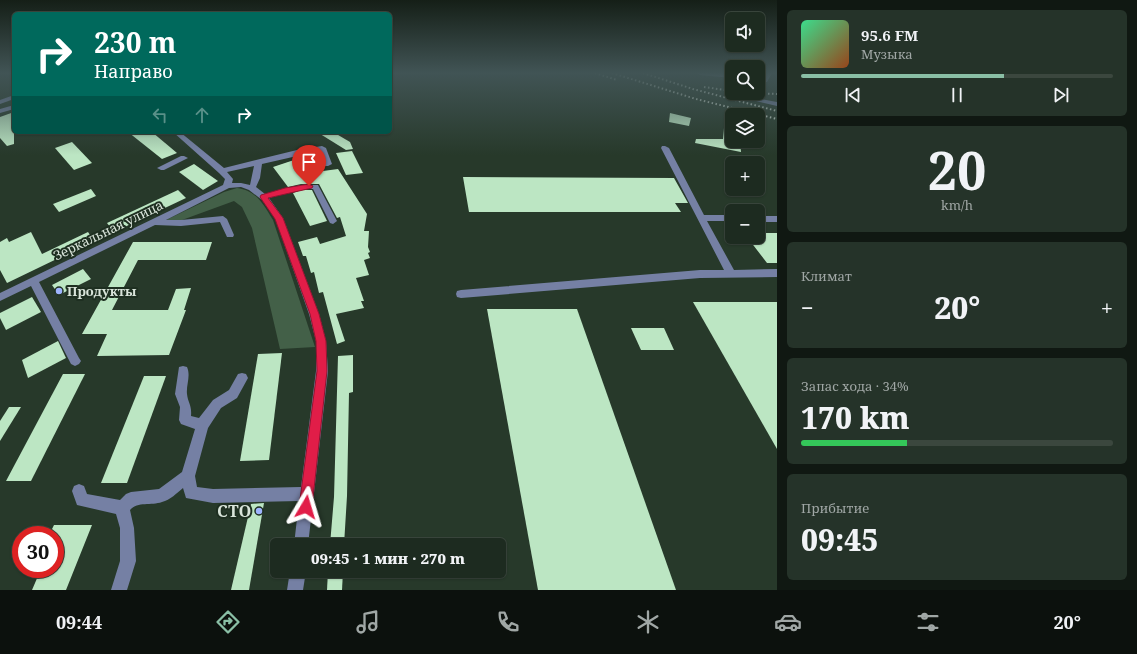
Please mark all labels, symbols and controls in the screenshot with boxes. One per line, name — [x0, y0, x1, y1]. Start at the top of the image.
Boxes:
map controls — [725, 12, 765, 244]
button: sound — [725, 12, 765, 52]
text: 230 m — [94, 23, 176, 61]
text: 95.6 FM — [861, 25, 918, 45]
icon: right — [28, 28, 80, 80]
text: Музыка — [861, 45, 913, 63]
text: Направо — [94, 59, 173, 83]
button: search — [725, 60, 765, 100]
icon: previous — [842, 84, 864, 106]
icon: pause — [946, 84, 968, 106]
icon: next — [1050, 84, 1072, 106]
icon: left — [149, 104, 171, 126]
icon: ahead — [191, 104, 213, 126]
icon: right — [233, 104, 255, 126]
button: layers — [725, 108, 765, 148]
text: 20 — [928, 134, 986, 205]
pin — [292, 145, 326, 186]
icon: arrive — [298, 151, 320, 173]
button: + — [725, 156, 765, 196]
street label: Зеркальная улица — [50, 196, 166, 264]
text: km/h — [941, 196, 973, 214]
button: − — [725, 204, 765, 244]
text: Климат — [801, 267, 852, 285]
place label: Продукты — [67, 282, 137, 300]
marker: Продукты — [54, 286, 64, 296]
text: 20° — [934, 287, 980, 328]
text: − — [801, 292, 814, 322]
text: + — [1101, 292, 1113, 322]
text: Запас хода · 34% — [801, 377, 909, 395]
text: 170 km — [801, 397, 910, 438]
position arrow — [285, 486, 327, 528]
text: Прибытие — [801, 499, 869, 517]
place label: СТО — [217, 500, 251, 522]
marker: СТО — [254, 506, 264, 516]
text: 09:45 — [801, 519, 878, 560]
speed limit sign: 30 — [12, 526, 64, 578]
text: 09:45 · 1 мин · 270 m — [311, 548, 465, 568]
icon: directions — [214, 608, 242, 636]
icon: music — [354, 608, 382, 636]
icon: phone — [494, 608, 522, 636]
icon: climate — [634, 608, 662, 636]
icon: car — [774, 608, 802, 636]
icon: filters — [914, 608, 942, 636]
text: 09:44 — [56, 610, 102, 634]
text: 20° — [1053, 610, 1081, 634]

